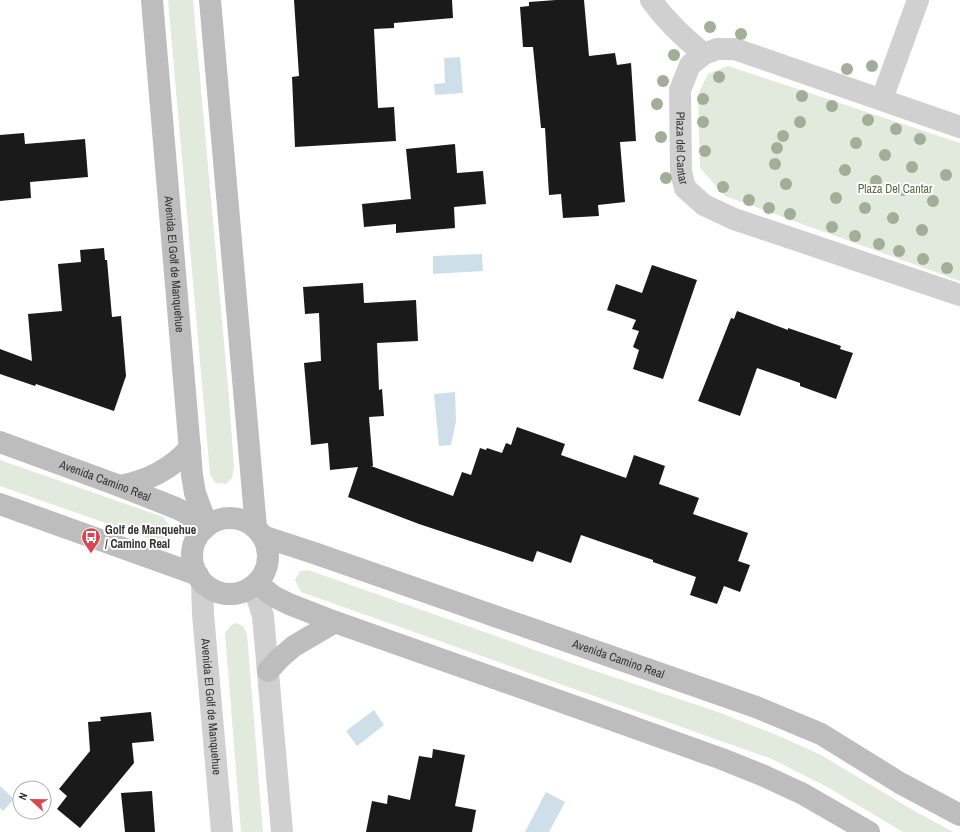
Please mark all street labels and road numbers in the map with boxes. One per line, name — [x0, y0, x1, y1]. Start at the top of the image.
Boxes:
street label: Plaza del Cantar — [672, 112, 692, 187]
street label: Avenida El Golf de Manquehue — [160, 194, 188, 333]
street label: Avenida Camino Real — [56, 456, 153, 505]
street label: Avenida Camino Real — [569, 635, 666, 682]
street label: Avenida El Golf de Manquehue — [197, 637, 225, 776]

